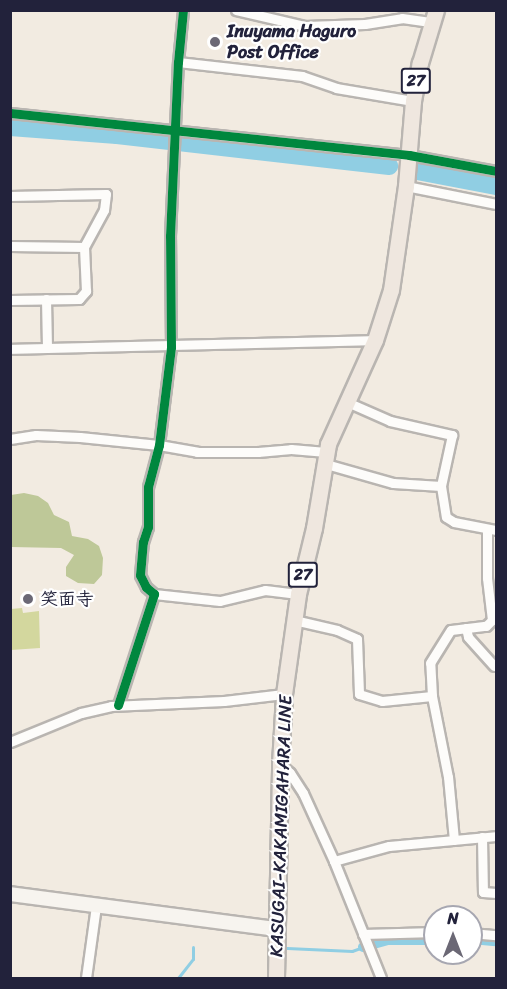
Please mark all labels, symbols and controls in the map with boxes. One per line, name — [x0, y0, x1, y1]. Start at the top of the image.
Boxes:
place label: Inuyama Haguro Post Office — [227, 21, 356, 63]
marker: Inuyama Haguro Post Office — [208, 35, 222, 49]
road number: 27 — [400, 68, 432, 94]
road number: 27 — [286, 562, 320, 588]
place label: 笑面寺 — [40, 588, 94, 610]
marker: 笑面寺 — [21, 592, 35, 606]
street label: KASUGAI-KAKAMIGAHARA LINE — [266, 694, 296, 958]
text: N — [447, 904, 459, 933]
north arrow — [423, 905, 483, 965]

